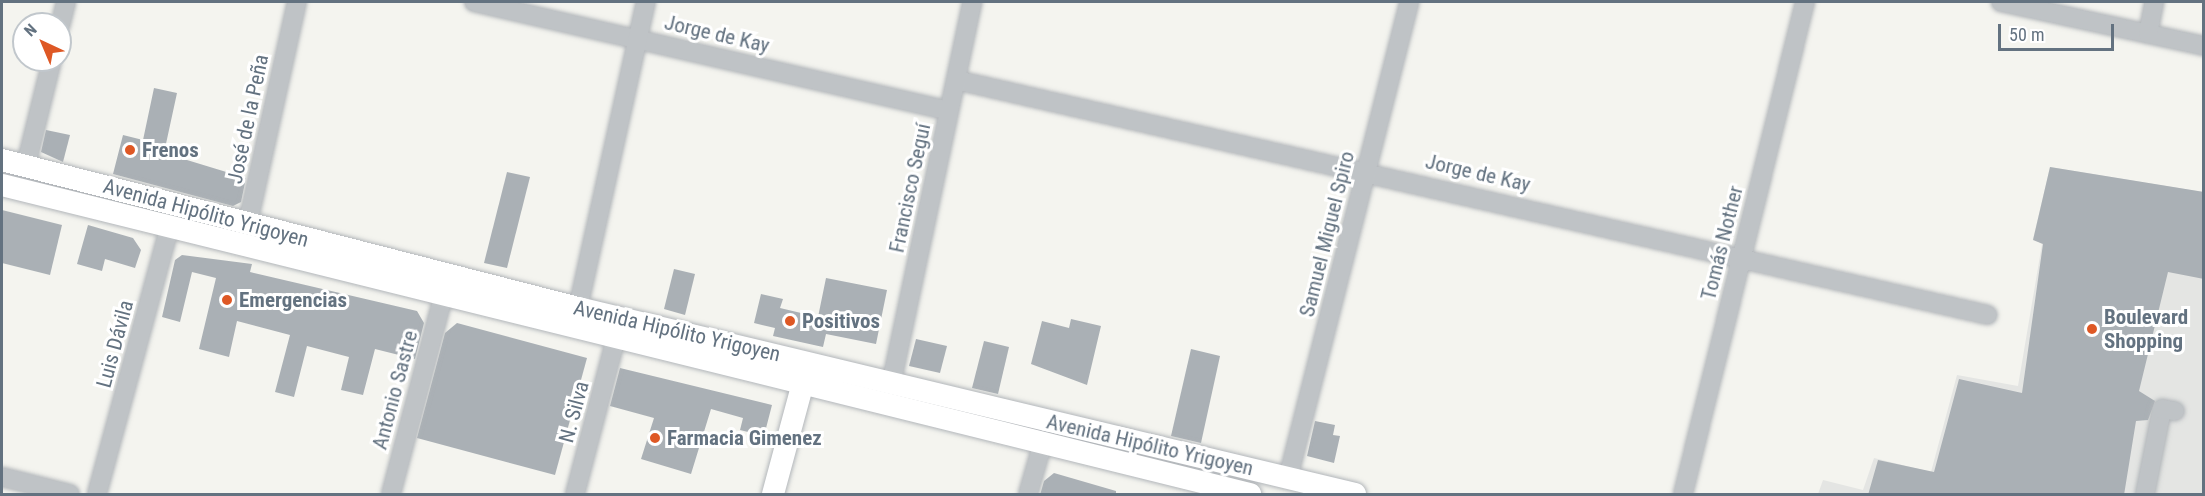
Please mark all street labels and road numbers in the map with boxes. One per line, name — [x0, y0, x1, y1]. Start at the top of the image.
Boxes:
street label: Jorge de Kay — [662, 10, 772, 58]
street label: José de la Peña — [222, 52, 274, 186]
street label: Francisco Seguí — [884, 121, 936, 255]
street label: Samuel Miguel Spiro — [1294, 149, 1360, 319]
street label: Jorge de Kay — [1423, 149, 1533, 197]
street label: Avenida Hipólito Yrigoyen — [101, 173, 311, 253]
street label: Tomás Nother — [1696, 183, 1748, 303]
street label: Avenida Hipólito Yrigoyen — [571, 295, 783, 367]
street label: Luis Dávila — [91, 298, 139, 390]
street label: Antonio Sastre — [367, 328, 423, 452]
street label: N. Silva — [554, 378, 594, 446]
street label: Avenida Hipólito Yrigoyen — [1044, 409, 1256, 481]

